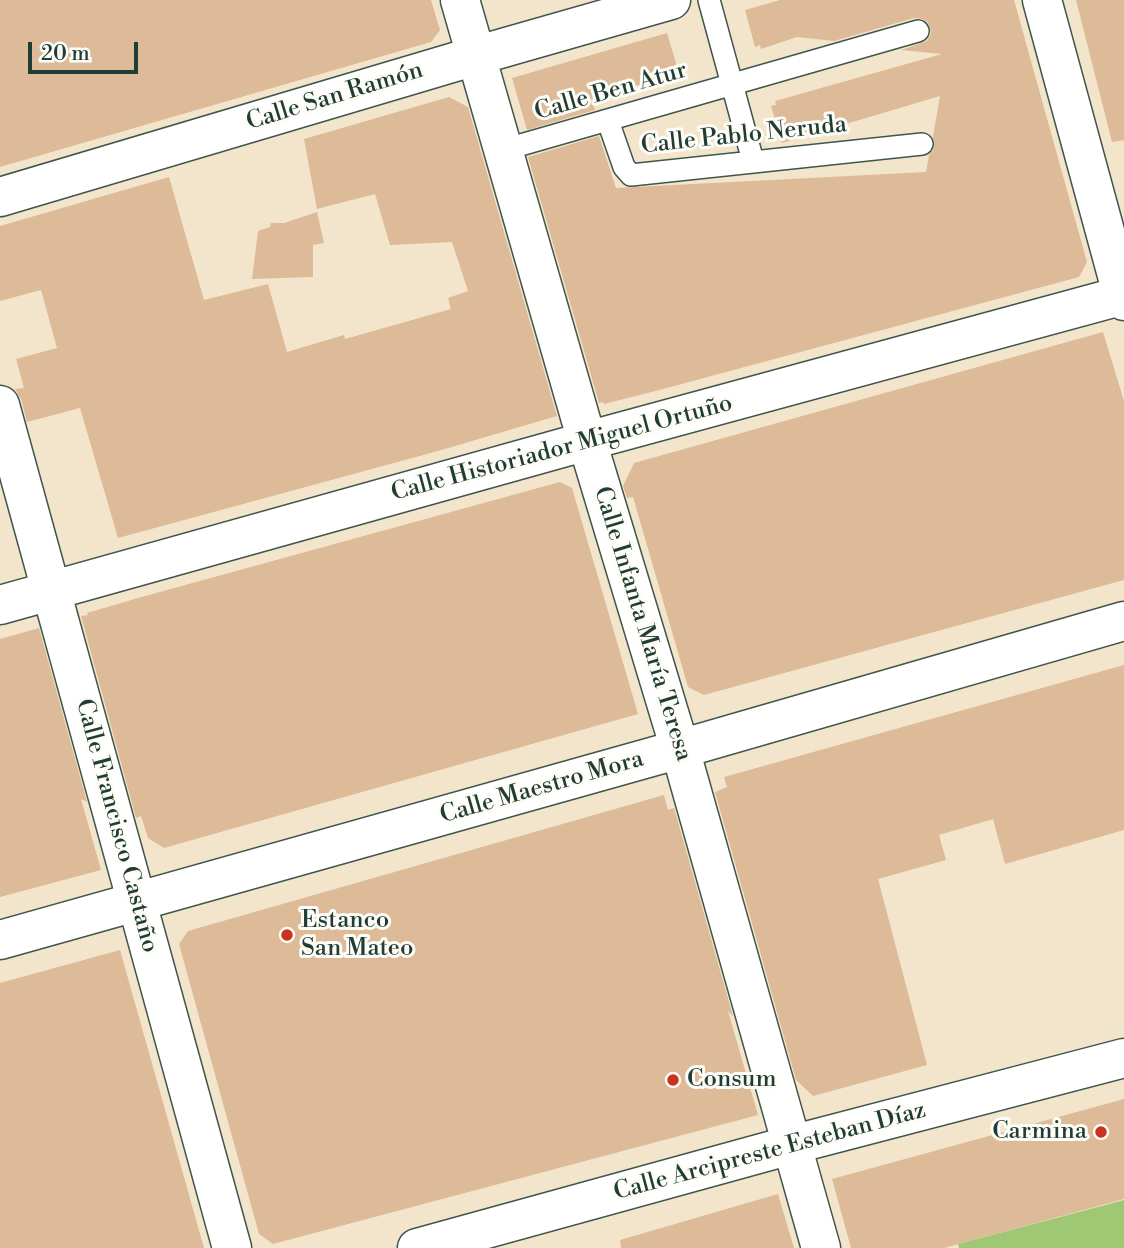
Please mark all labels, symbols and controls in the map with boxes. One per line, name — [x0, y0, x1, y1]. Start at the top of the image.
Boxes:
scale bar — [32, 28, 142, 72]
text: 20 m — [41, 41, 90, 67]
street label: Calle San Ramón — [243, 56, 427, 138]
street label: Calle Ben Atur — [531, 56, 691, 128]
street label: Calle Pablo Neruda — [640, 111, 848, 161]
street label: Calle Historiador Miguel Ortuño — [388, 390, 736, 508]
street label: Calle Infanta María Teresa — [587, 483, 697, 765]
street label: Calle Francisco Castaño — [68, 696, 164, 956]
street label: Calle Maestro Mora — [437, 745, 647, 831]
place label: Estanco San Mateo — [301, 907, 413, 963]
marker: Estanco San Mateo — [279, 927, 295, 943]
place label: Consum — [687, 1066, 776, 1094]
marker: Consum — [665, 1072, 681, 1088]
street label: Calle Arcipreste Esteban Díaz — [611, 1096, 929, 1208]
place label: Carmina — [992, 1118, 1087, 1146]
marker: Carmina — [1093, 1124, 1109, 1140]

